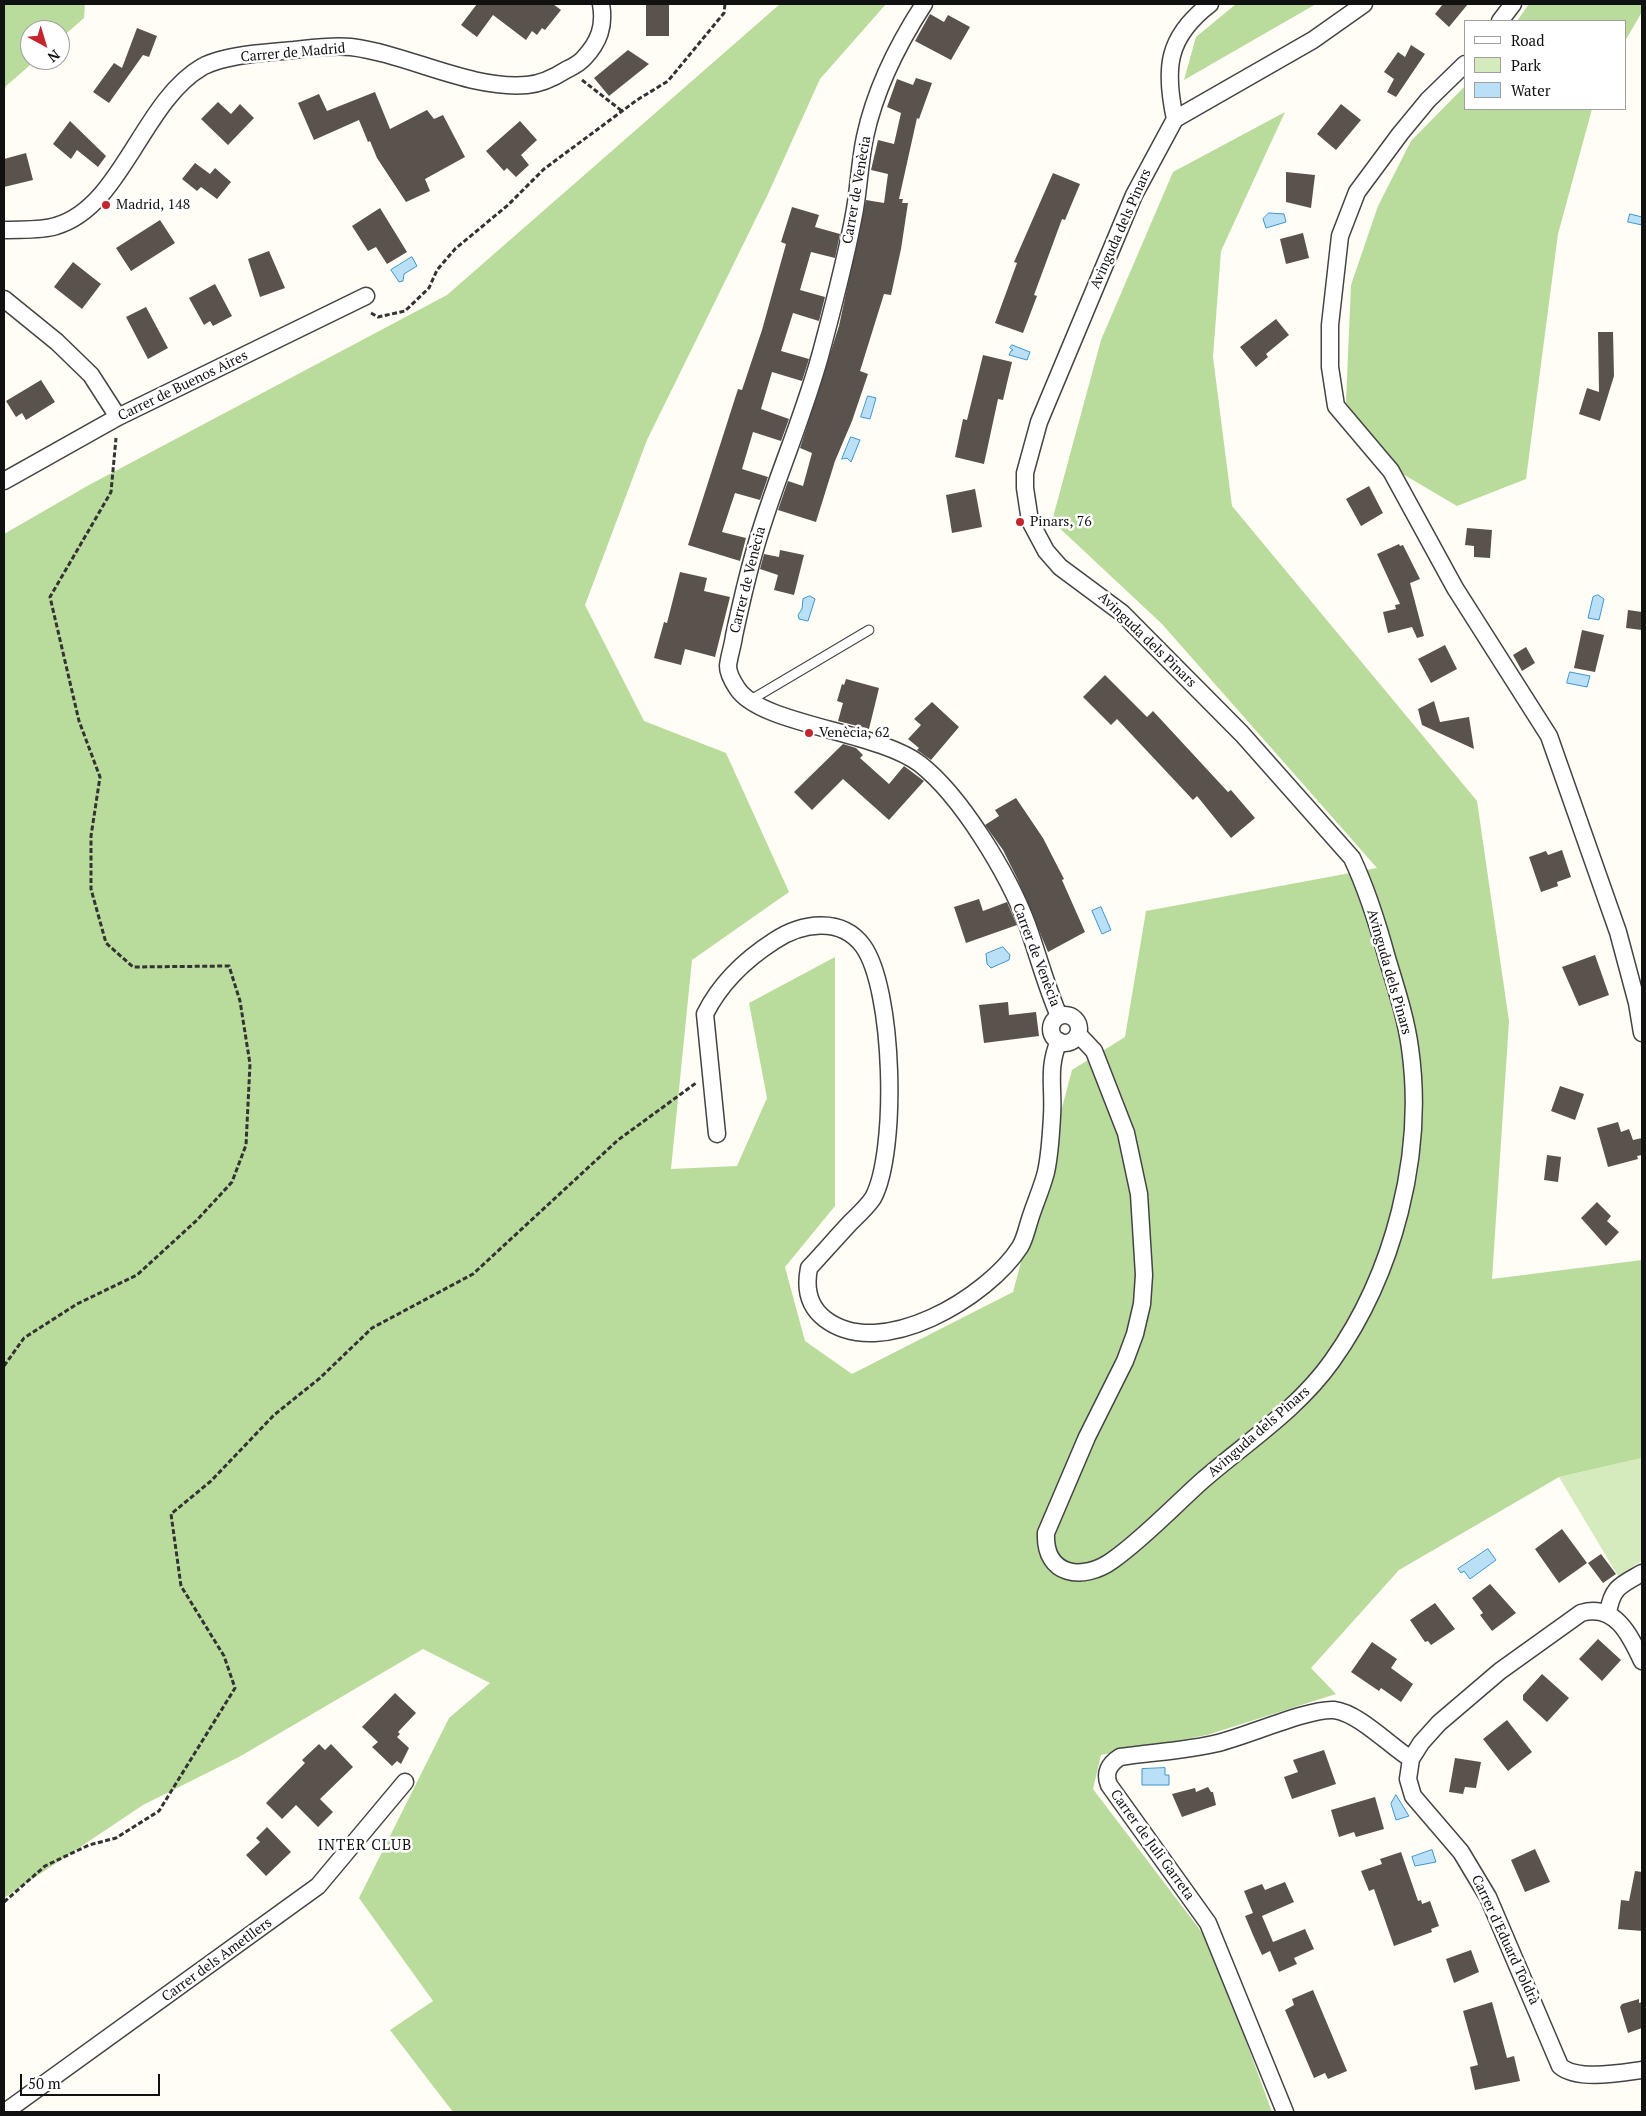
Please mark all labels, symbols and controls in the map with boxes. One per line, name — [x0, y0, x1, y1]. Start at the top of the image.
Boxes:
north arrow — [20, 20, 70, 70]
legend — [1464, 20, 1626, 110]
text: Road — [1511, 30, 1544, 50]
street label: Carrer de Madrid — [240, 40, 346, 66]
text: N — [44, 46, 64, 67]
text: Park — [1511, 55, 1541, 75]
text: Water — [1511, 80, 1550, 100]
street label: Carrer de Venècia — [839, 135, 875, 245]
street label: Avinguda dels Pinars — [1087, 166, 1155, 292]
place label: Madrid, 148 — [116, 197, 190, 213]
marker: Madrid, 148 — [100, 199, 112, 211]
street label: Carrer de Buenos Aires — [115, 347, 251, 425]
place label: Pinars, 76 — [1030, 514, 1092, 530]
marker: Pinars, 76 — [1014, 516, 1026, 528]
street label: Carrer de Venècia — [727, 525, 769, 635]
street label: Avinguda dels Pinars — [1095, 589, 1199, 691]
place label: Venècia, 62 — [819, 725, 890, 741]
marker: Venècia, 62 — [803, 727, 815, 739]
street label: Carrer de Venècia — [1009, 901, 1063, 1009]
street label: Avinguda dels Pinars — [1363, 907, 1415, 1037]
street label: Avinguda dels Pinars — [1205, 1383, 1313, 1481]
street label: Carrer de Juli Garreta — [1106, 1787, 1198, 1903]
district label: INTER CLUB — [316, 1837, 414, 1855]
street label: Carrer d'Eduard Toldrà — [1468, 1873, 1542, 2007]
street label: Carrer dels Ametllers — [159, 1914, 275, 2006]
scale bar — [22, 2064, 162, 2096]
text: 50 m — [28, 2073, 61, 2093]

